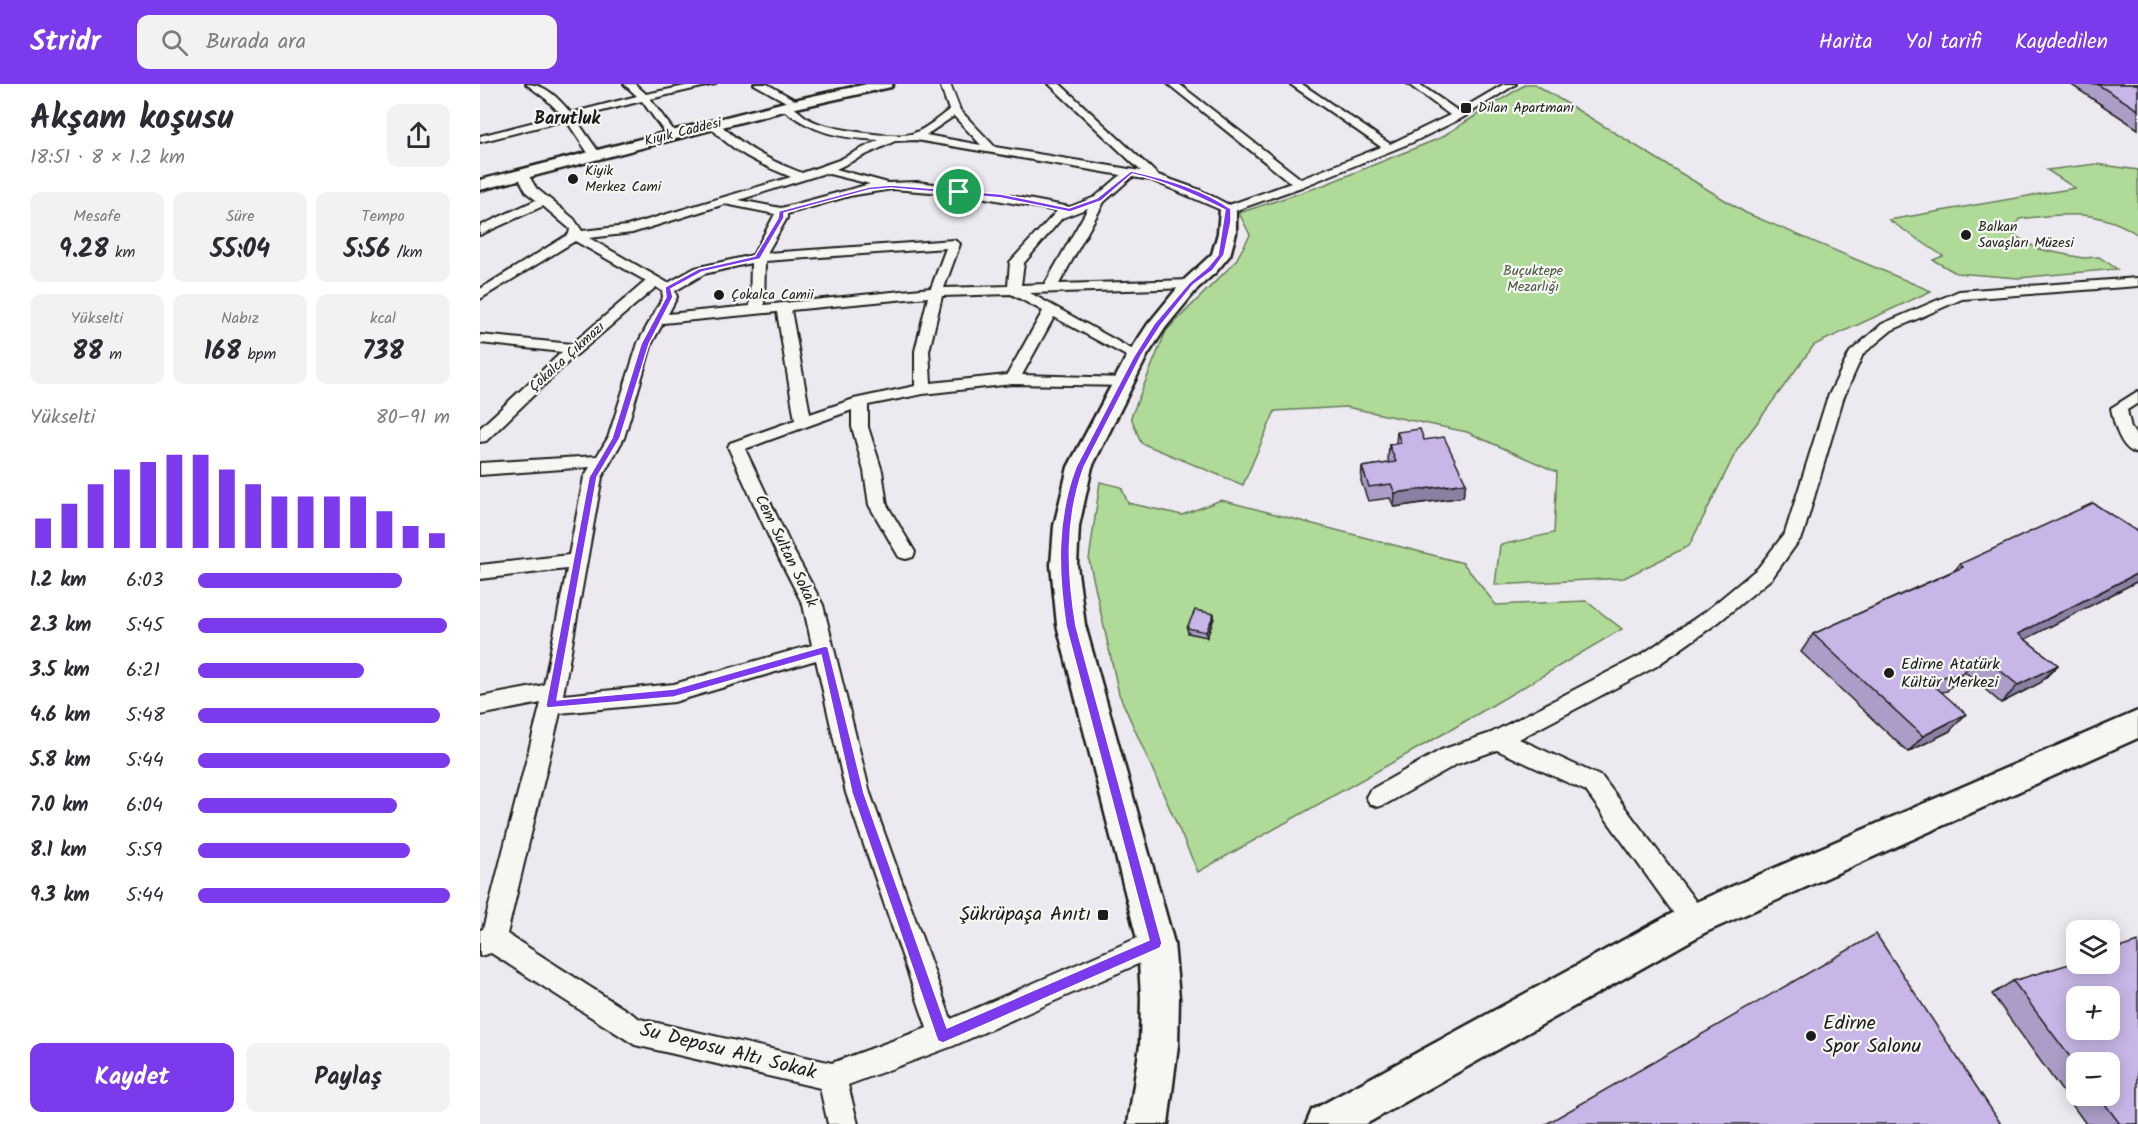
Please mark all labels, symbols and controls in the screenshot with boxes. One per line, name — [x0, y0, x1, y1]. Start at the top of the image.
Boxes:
search box — [137, 15, 557, 69]
text: Stridr — [30, 20, 101, 65]
text: Burada ara — [206, 25, 306, 60]
icon: search — [158, 26, 191, 59]
text: Harita — [1819, 26, 1873, 59]
text: Yol tarifi — [1906, 26, 1982, 59]
text: Kaydedilen — [2015, 26, 2108, 59]
text: Akşam koşusu — [30, 93, 233, 146]
place label: Dilan Apartmanı — [1478, 97, 1574, 119]
marker: Dilan Apartmanı — [1459, 101, 1473, 115]
button: share — [387, 104, 450, 167]
district label: Barutluk — [534, 105, 601, 134]
street label: Kıyık Caddesi — [642, 112, 725, 152]
text: 18:51 · 8 × 1.2 km — [30, 142, 185, 174]
place label: Kiyik Merkez Cami — [585, 160, 662, 198]
pin — [933, 166, 984, 217]
marker: Kiyik Merkez Cami — [566, 172, 580, 186]
icon: arrive — [942, 175, 975, 208]
text: Mesafe — [73, 204, 121, 229]
text: Süre — [226, 204, 254, 229]
text: Tempo — [361, 204, 405, 229]
place label: Balkan Savaşları Müzesi — [1978, 216, 2074, 254]
marker: Balkan Savaşları Müzesi — [1959, 228, 1973, 242]
text: 9.28 — [59, 229, 109, 271]
text: 55:04 — [210, 229, 270, 271]
text: 5:56 — [343, 229, 390, 271]
text: km — [109, 240, 135, 265]
text: /km — [390, 240, 423, 265]
park label: Buçuktepe Mezarlığı — [1503, 260, 1564, 298]
place label: Çokalca Camii — [731, 284, 814, 306]
marker: Çokalca Camii — [712, 288, 726, 302]
text: Yükselti — [71, 306, 123, 331]
text: Nabız — [221, 306, 259, 331]
text: kcal — [370, 306, 396, 331]
street label: Çokalca Çıkmazı — [524, 316, 610, 397]
text: 88 — [72, 331, 103, 373]
text: 168 — [204, 331, 241, 373]
text: 738 — [362, 331, 404, 373]
text: m — [103, 342, 122, 367]
text: bpm — [241, 342, 276, 367]
text: Yükselti — [30, 402, 95, 434]
text: 80–91 m — [376, 402, 450, 434]
street label: Cem Sultan Sokak — [748, 490, 824, 612]
text: 1.2 km — [30, 565, 86, 597]
text: 6:03 — [126, 565, 163, 597]
text: 2.3 km — [30, 610, 91, 642]
text: 5:45 — [126, 610, 163, 642]
place label: Edirne Atatürk Kültür Merkezi — [1901, 652, 2000, 695]
text: 3.5 km — [30, 655, 90, 687]
text: 6:21 — [126, 655, 160, 687]
marker: Edirne Atatürk Kültür Merkezi — [1882, 666, 1896, 680]
text: 4.6 km — [30, 700, 90, 732]
text: 5:48 — [126, 700, 165, 732]
text: 5.8 km — [30, 745, 91, 777]
text: 5:44 — [126, 745, 164, 777]
text: 7.0 km — [30, 790, 88, 822]
text: 6:04 — [126, 790, 163, 822]
text: 8.1 km — [30, 835, 87, 867]
text: 5:59 — [126, 835, 162, 867]
text: 9.3 km — [30, 880, 90, 912]
text: 5:44 — [126, 880, 164, 912]
place label: Şükrüpaşa Anıtı — [959, 899, 1091, 931]
marker: Şükrüpaşa Anıtı — [1096, 908, 1110, 922]
map controls — [2066, 920, 2120, 1106]
button: layers — [2066, 920, 2120, 974]
button: + — [2066, 986, 2120, 1040]
place label: Edirne Spor Salonu — [1823, 1008, 1922, 1063]
street label: Su Deposu Altı Sokak — [636, 1015, 820, 1090]
marker: Edirne Spor Salonu — [1804, 1029, 1818, 1043]
button: Kaydet — [30, 1043, 234, 1112]
button: Paylaş — [246, 1043, 450, 1112]
button: − — [2066, 1052, 2120, 1106]

